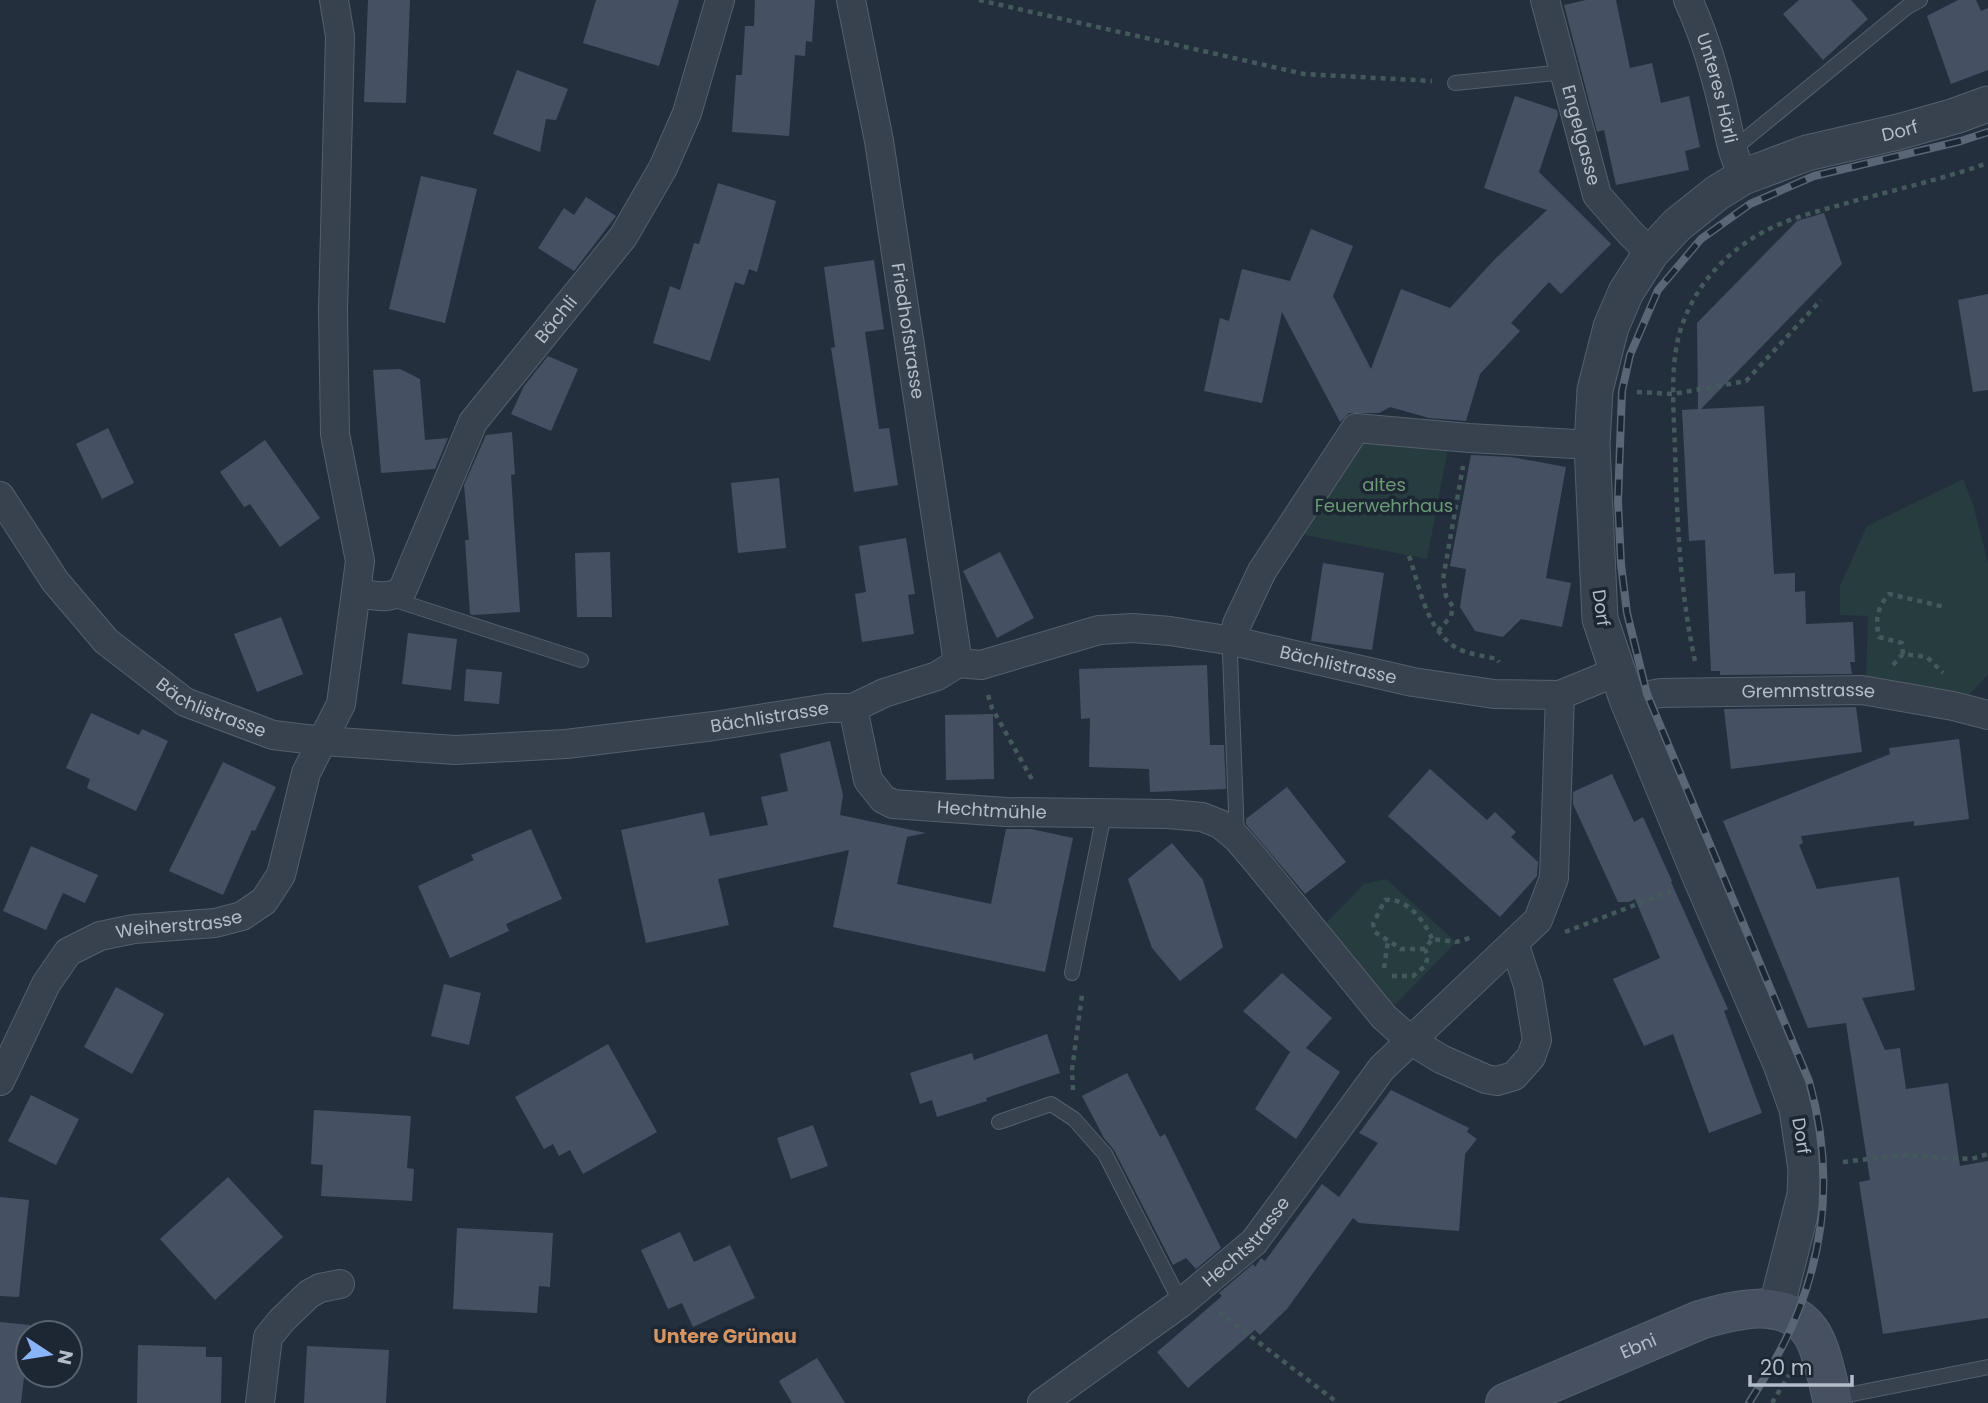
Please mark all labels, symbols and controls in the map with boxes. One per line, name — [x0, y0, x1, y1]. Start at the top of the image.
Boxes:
street label: Unteres Hörli — [1691, 29, 1744, 146]
street label: Engelgasse — [1556, 82, 1607, 188]
street label: Dorf — [1879, 114, 1921, 147]
street label: Friedhofstrasse — [886, 261, 931, 401]
street label: Bächli — [529, 290, 583, 348]
park label: altes Feuerwehrhaus — [1315, 472, 1453, 518]
street label: Dorf — [1587, 588, 1616, 628]
street label: Bächlistrasse — [1277, 639, 1399, 690]
street label: Bächlistrasse — [151, 671, 270, 743]
street label: Gremmstrasse — [1741, 677, 1877, 704]
street label: Bächlistrasse — [709, 695, 830, 738]
street label: Hechtmühle — [936, 794, 1047, 825]
street label: Weiherstrasse — [113, 903, 245, 944]
street label: Dorf — [1786, 1116, 1817, 1156]
street label: Hechtstrasse — [1196, 1191, 1295, 1292]
north arrow — [14, 1319, 84, 1389]
district label: Untere Grünau — [653, 1323, 797, 1350]
street label: Ebni — [1616, 1327, 1660, 1365]
scale bar — [1750, 1344, 1852, 1388]
text: N — [50, 1348, 80, 1367]
text: 20 m — [1760, 1353, 1813, 1382]

